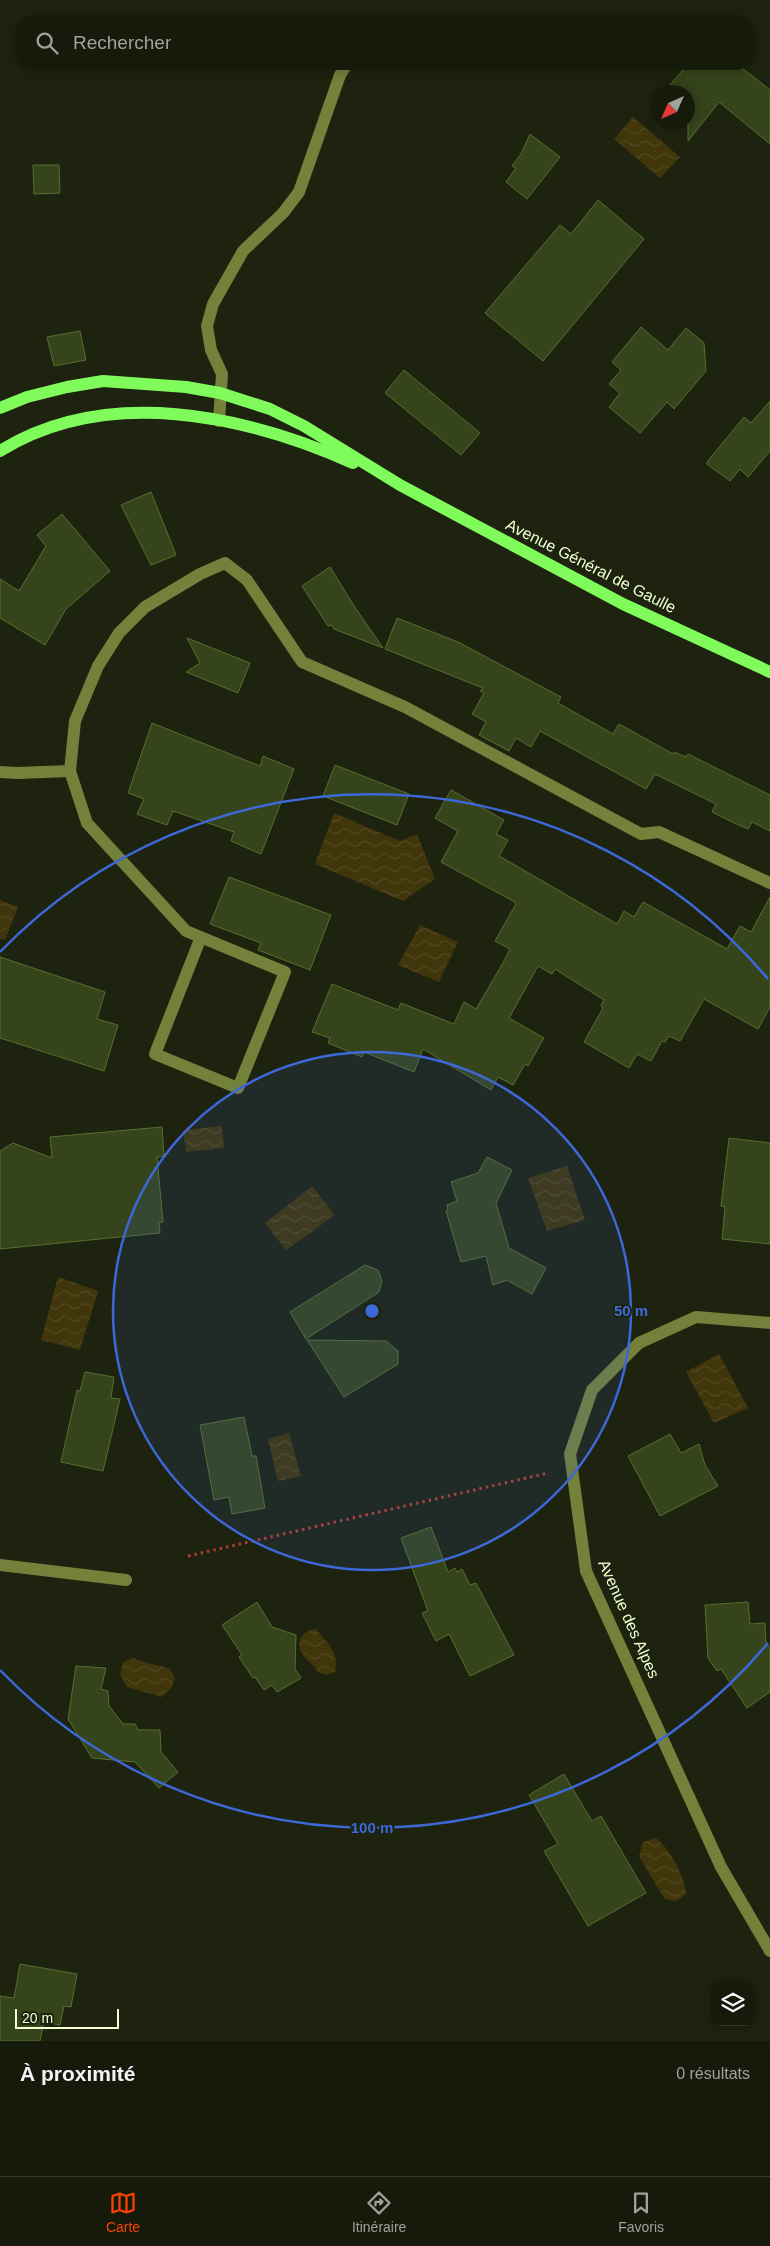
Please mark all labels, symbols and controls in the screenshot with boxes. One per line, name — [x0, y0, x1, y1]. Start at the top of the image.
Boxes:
search box — [15, 15, 755, 70]
icon: search — [33, 29, 61, 57]
text: Rechercher — [73, 32, 171, 53]
north arrow — [650, 85, 695, 130]
street label: Avenue Général de Gaulle — [503, 516, 679, 616]
centre of rings — [363, 1302, 381, 1320]
text: 50 m — [614, 1302, 648, 1319]
street label: Avenue des Alpes — [595, 1557, 663, 1681]
text: 100 m — [351, 1819, 393, 1836]
map controls — [710, 1981, 755, 2026]
button: layers — [710, 1981, 755, 2026]
scale bar — [15, 2006, 119, 2029]
text: 20 m — [22, 2010, 53, 2026]
text: À proximité — [20, 2062, 136, 2085]
text: 0 résultats — [676, 2065, 750, 2082]
tab: Carte — [106, 2189, 140, 2235]
tab: Itinéraire — [352, 2189, 406, 2235]
tab: Favoris — [618, 2189, 664, 2235]

